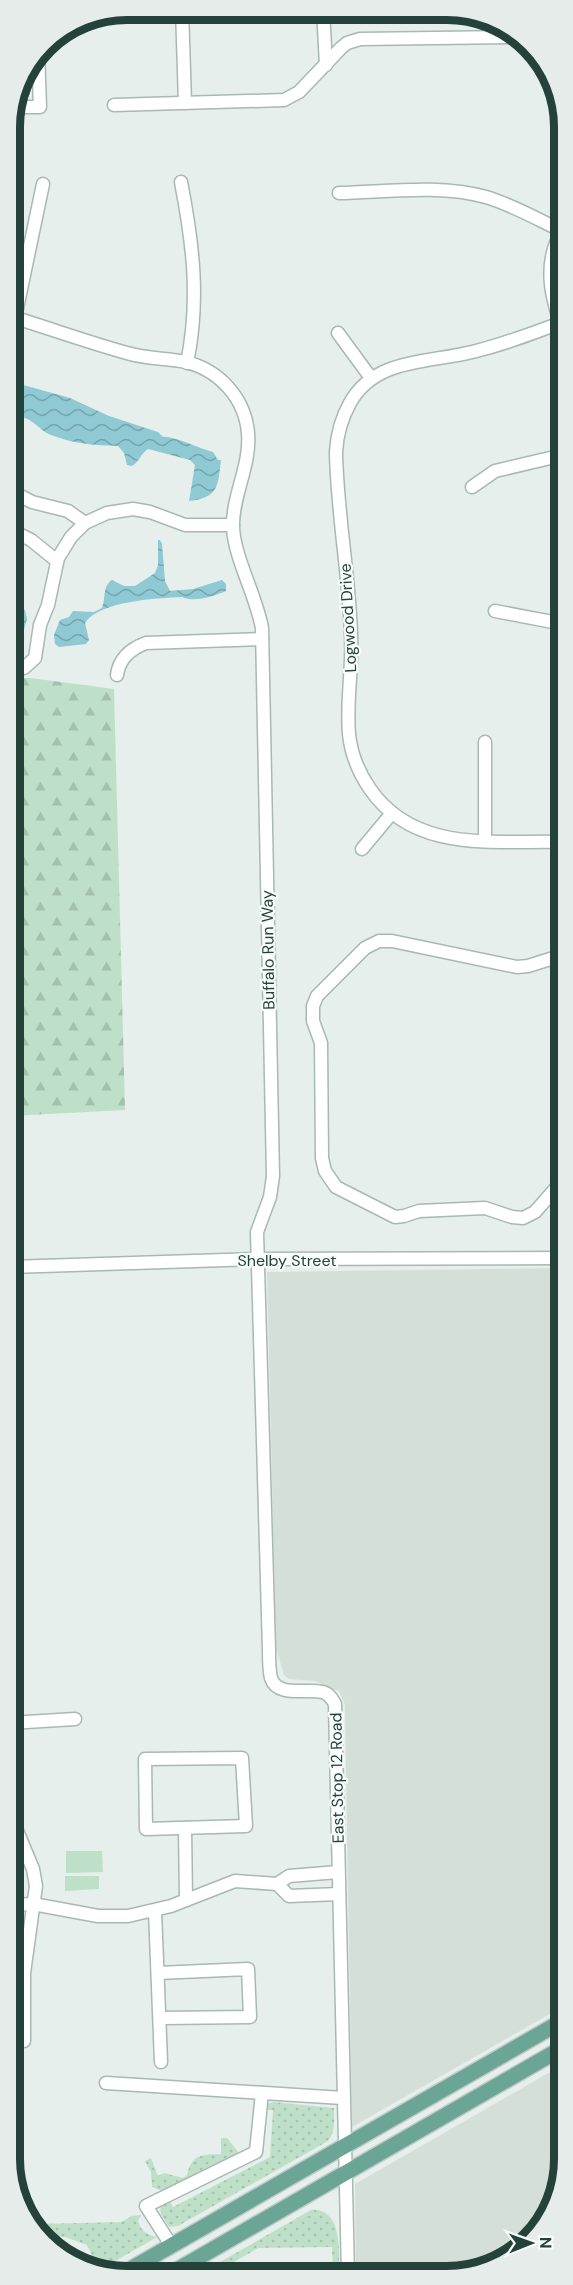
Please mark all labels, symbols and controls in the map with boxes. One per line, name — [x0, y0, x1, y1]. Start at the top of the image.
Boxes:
street label: Logwood Drive — [335, 563, 361, 673]
street label: Buffalo Run Way — [256, 890, 280, 1010]
street label: Shelby Street — [237, 1250, 337, 1271]
street label: East Stop 12 Road — [325, 1712, 349, 1844]
north arrow — [501, 2213, 561, 2273]
text: N — [535, 2237, 556, 2249]

